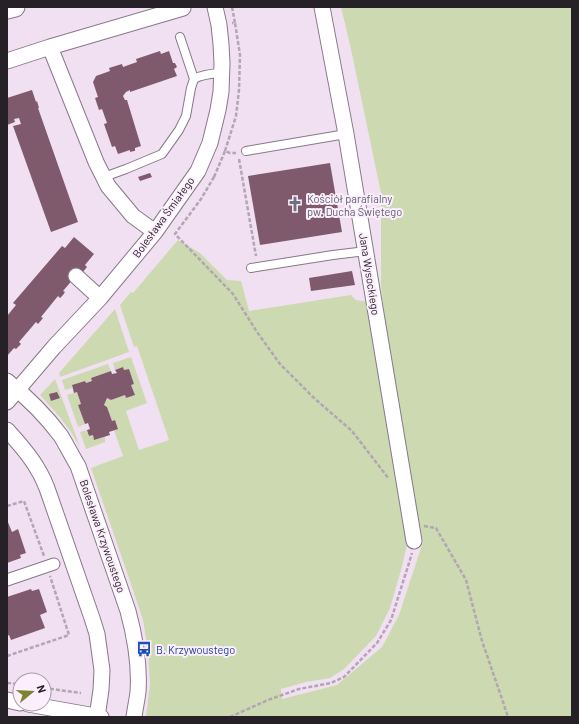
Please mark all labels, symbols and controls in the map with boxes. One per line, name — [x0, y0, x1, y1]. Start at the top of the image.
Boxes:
street label: Bolesława Śmiałego — [129, 174, 197, 260]
place label: Kościół parafialny pw. Ducha Świętego — [307, 192, 402, 218]
church icon: Kościół parafialny pw. Ducha Świętego — [286, 195, 304, 213]
street label: Jana Wysockiego — [357, 232, 383, 316]
street label: Bolesława Krzywoustego — [78, 478, 128, 594]
bus stop icon: B. Krzywoustego — [135, 640, 153, 658]
place label: B. Krzywoustego — [156, 643, 235, 656]
north arrow — [12, 672, 52, 712]
text: N — [35, 683, 49, 694]

